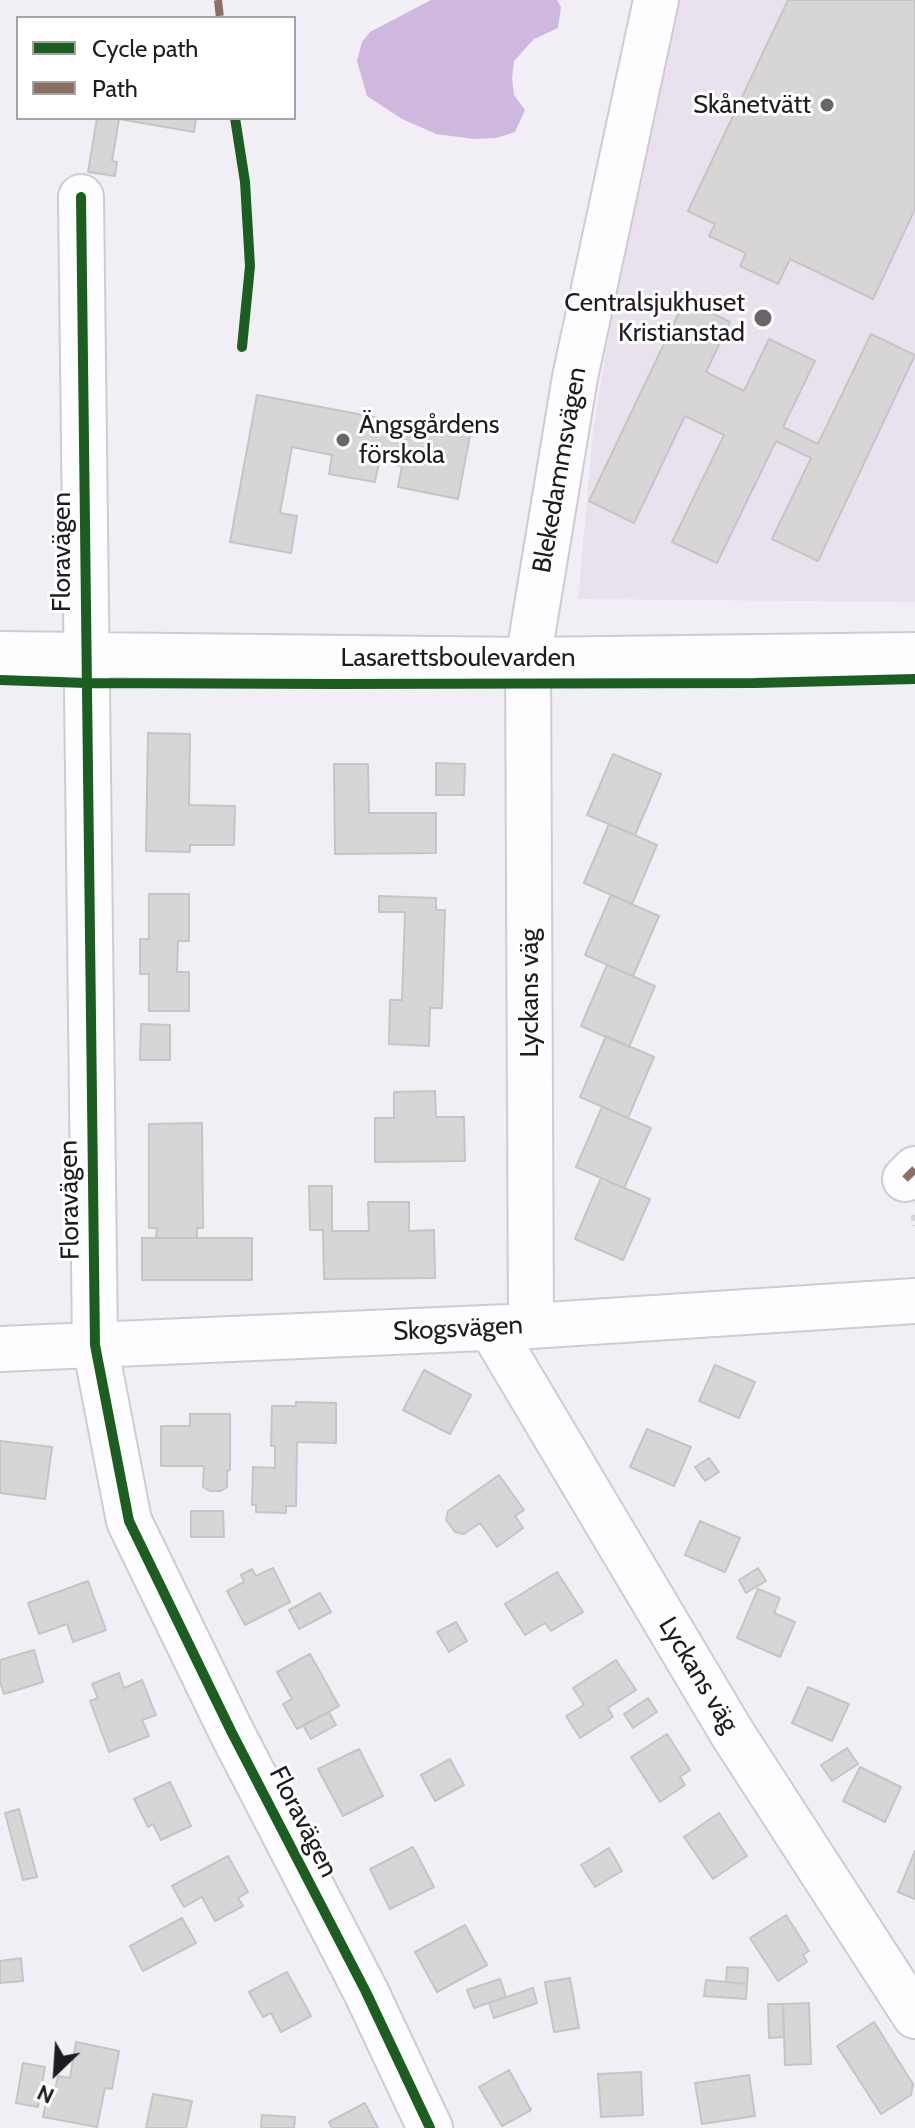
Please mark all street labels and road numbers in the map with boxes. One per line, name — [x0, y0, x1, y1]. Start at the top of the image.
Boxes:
street label: Blekedammsvägen — [527, 365, 593, 575]
street label: Floravägen — [46, 492, 78, 612]
street label: Lasarettsboulevarden — [340, 642, 576, 674]
street label: Lyckans väg — [514, 929, 546, 1057]
street label: Floravägen — [53, 1140, 87, 1260]
street label: Skogsvägen — [392, 1310, 524, 1348]
street label: Lyckans väg — [651, 1612, 745, 1738]
street label: Floravägen — [262, 1762, 344, 1882]

